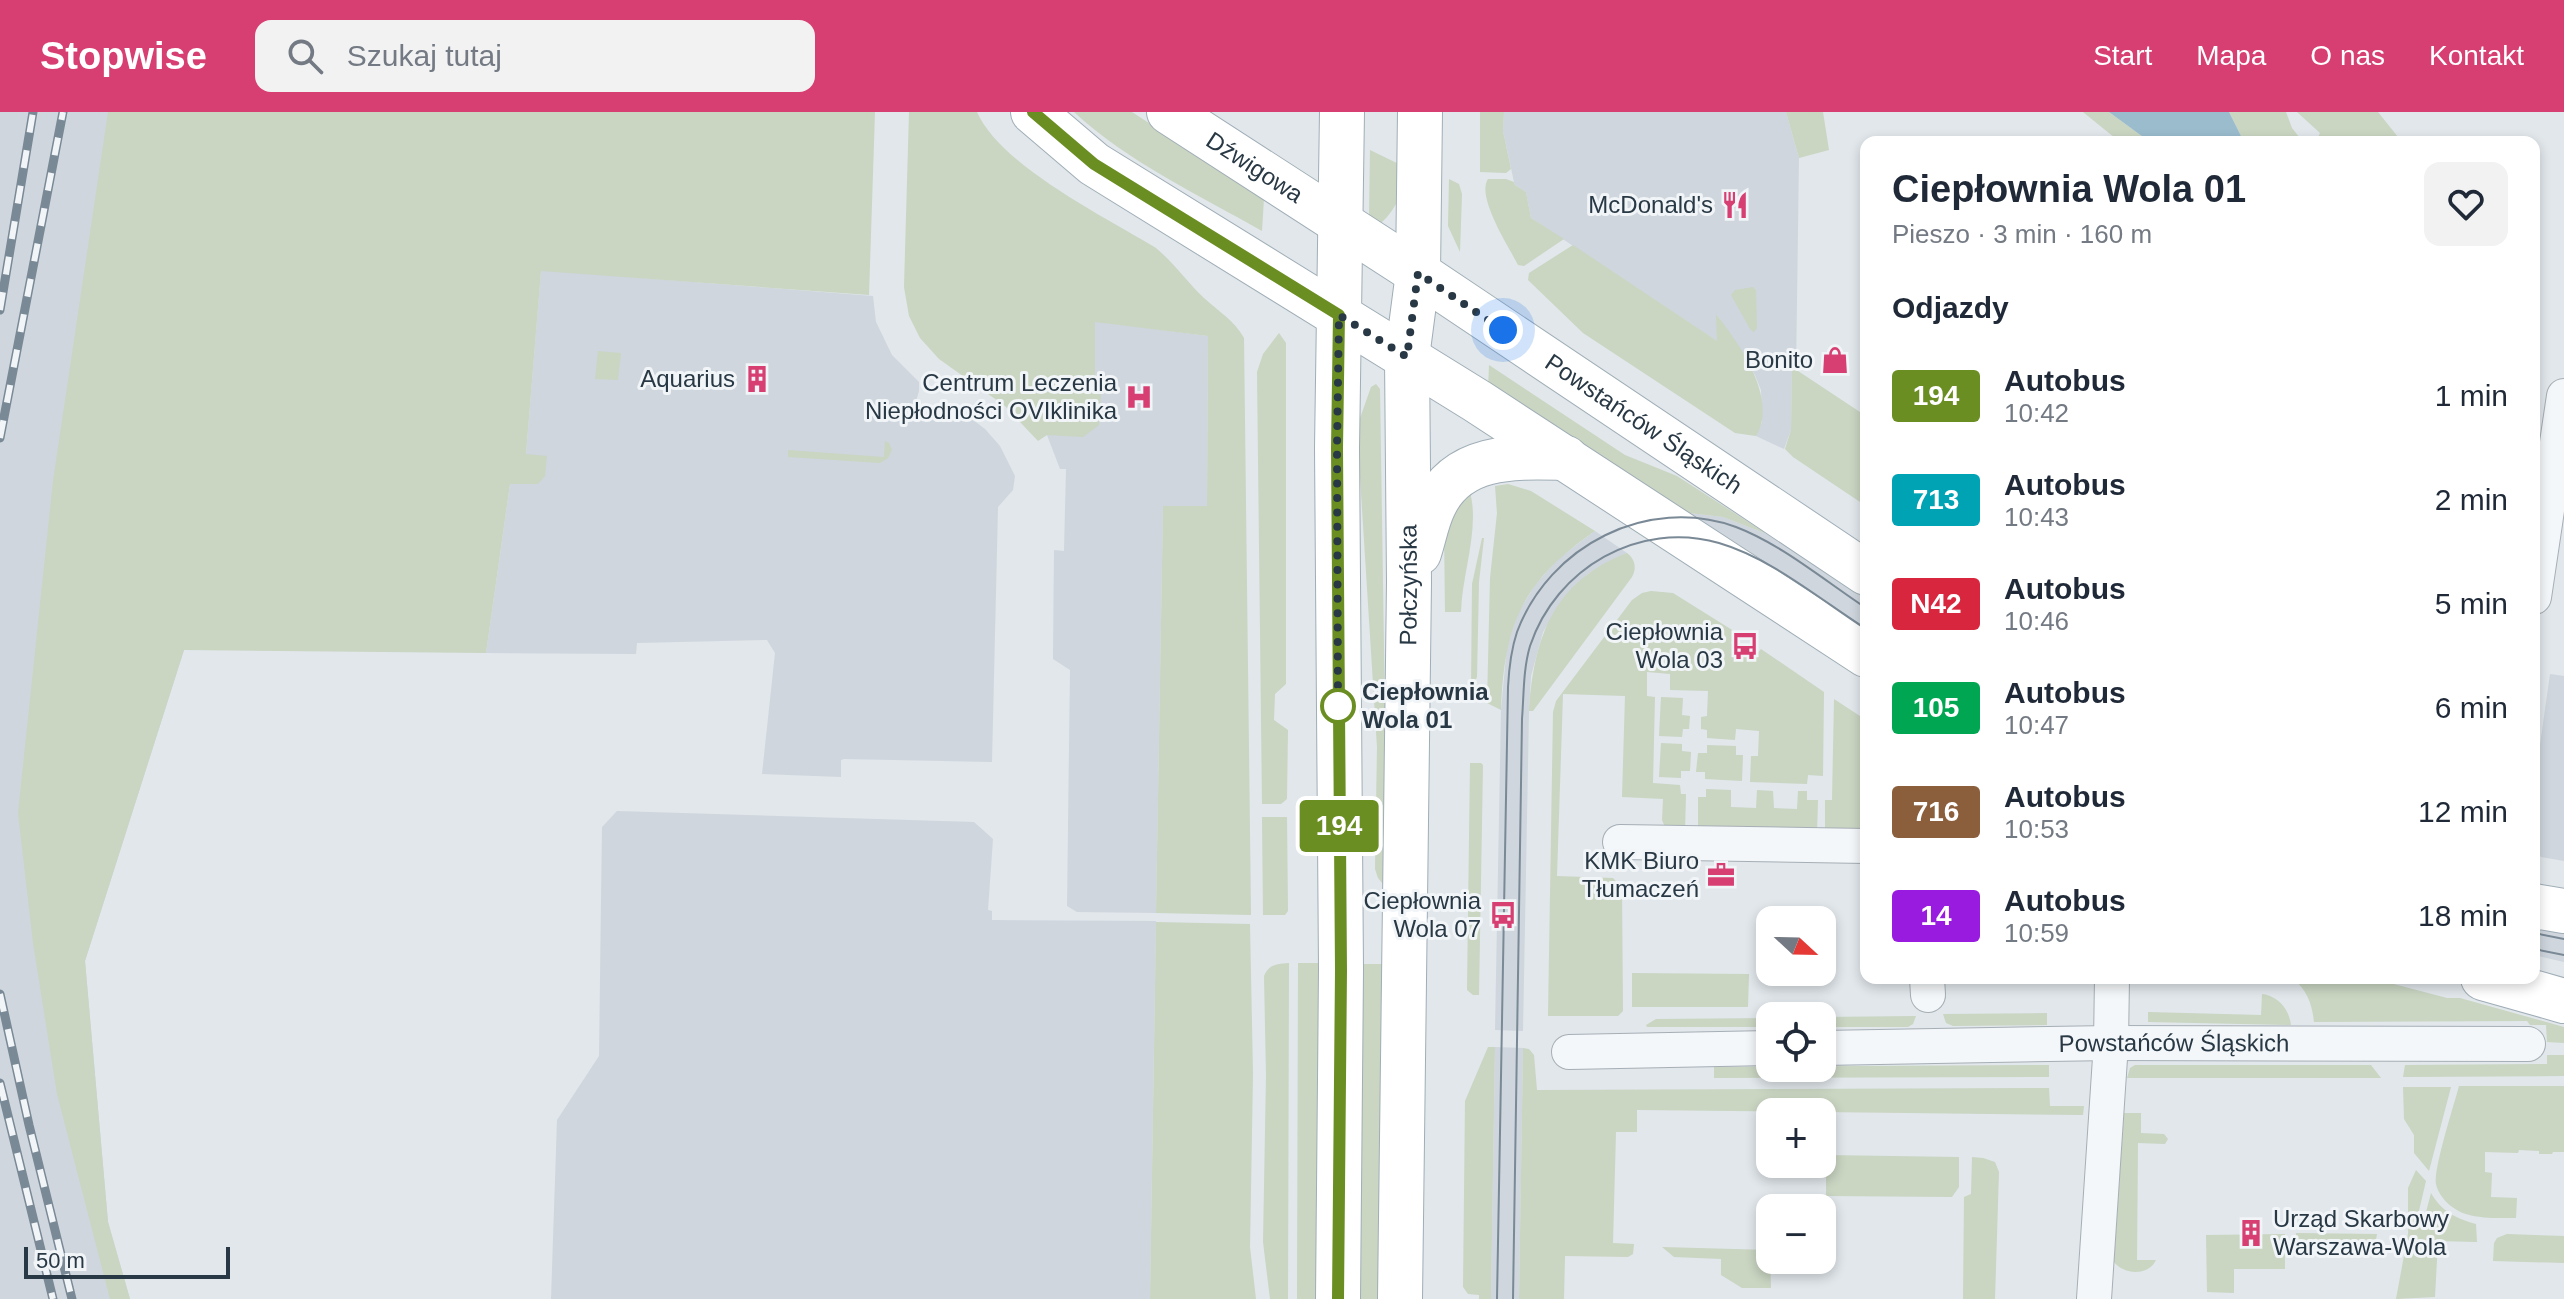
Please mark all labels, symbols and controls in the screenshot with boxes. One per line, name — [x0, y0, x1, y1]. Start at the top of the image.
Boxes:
search box — [255, 20, 815, 92]
icon: search — [283, 34, 327, 78]
text: Stopwise — [40, 35, 207, 77]
text: Szukaj tutaj — [347, 39, 502, 72]
text: Start — [2093, 40, 2152, 71]
text: Mapa — [2196, 40, 2266, 71]
text: O nas — [2310, 40, 2385, 71]
text: Kontakt — [2429, 40, 2524, 71]
street label: Dźwigowa — [1202, 126, 1309, 208]
button: heart — [2424, 162, 2508, 246]
text: Ciepłownia Wola 01 — [1892, 168, 2246, 210]
restaurant icon: McDonald's — [1720, 190, 1750, 220]
place label: McDonald's — [1588, 191, 1713, 218]
text: Pieszo · 3 min · 160 m — [1892, 219, 2152, 249]
text: Odjazdy — [1892, 291, 2009, 324]
your location — [1483, 310, 1523, 350]
shop icon: Bonito — [1820, 345, 1850, 375]
place label: Bonito — [1745, 346, 1813, 373]
street label: Powstańców Śląskich — [1540, 348, 1747, 499]
building icon: Aquarius — [742, 364, 772, 394]
text: Autobus — [2004, 364, 2126, 397]
place label: Aquarius — [640, 365, 735, 392]
place label: Centrum Leczenia Niepłodności OVIklinika — [865, 369, 1118, 424]
text: 1 min — [2435, 379, 2508, 412]
text: 194 — [1913, 380, 1959, 411]
hospital icon: Centrum Leczenia Niepłodności OVIklinika — [1124, 382, 1154, 412]
text: 10:42 — [2004, 398, 2069, 428]
text: Autobus — [2004, 468, 2126, 501]
text: 2 min — [2435, 483, 2508, 516]
text: 713 — [1913, 484, 1959, 515]
text: 10:43 — [2004, 502, 2069, 532]
street label: Połczyńska — [1394, 524, 1422, 646]
text: Autobus — [2004, 572, 2126, 605]
text: 5 min — [2435, 587, 2508, 620]
text: N42 — [1910, 588, 1962, 619]
text: 10:46 — [2004, 606, 2069, 636]
place label: Ciepłownia Wola 03 — [1606, 618, 1724, 673]
bus stop icon: Ciepłownia Wola 03 — [1730, 631, 1760, 661]
text: Autobus — [2004, 676, 2126, 709]
place label: Ciepłownia Wola 01 — [1362, 678, 1489, 733]
marker: Ciepłownia Wola 01 — [1321, 689, 1355, 723]
text: 6 min — [2435, 691, 2508, 724]
text: 105 — [1913, 692, 1959, 723]
text: 10:47 — [2004, 710, 2069, 740]
text: Autobus — [2004, 780, 2126, 813]
text: 12 min — [2418, 795, 2508, 828]
text: 716 — [1913, 796, 1959, 827]
line badge: 194 — [1293, 800, 1385, 852]
text: 194 — [1316, 810, 1362, 841]
text: 10:53 — [2004, 814, 2069, 844]
place label: KMK Biuro Tłumaczeń — [1582, 847, 1699, 902]
office icon: KMK Biuro Tłumaczeń — [1706, 860, 1736, 890]
text: Autobus — [2004, 884, 2126, 917]
place label: Ciepłownia Wola 07 — [1364, 887, 1482, 942]
text: 18 min — [2418, 899, 2508, 932]
bus stop icon: Ciepłownia Wola 07 — [1488, 900, 1518, 930]
text: 14 — [1920, 900, 1952, 931]
north arrow — [1756, 906, 1836, 986]
map controls — [1756, 906, 1836, 1274]
text: 10:59 — [2004, 918, 2069, 948]
button: locate — [1756, 1002, 1836, 1082]
street label: Powstańców Śląskich — [2058, 1029, 2289, 1057]
button: + — [1756, 1098, 1836, 1178]
button: − — [1756, 1194, 1836, 1274]
place label: Urząd Skarbowy Warszawa-Wola — [2273, 1205, 2449, 1260]
building icon: Urząd Skarbowy Warszawa-Wola — [2236, 1218, 2266, 1248]
scale bar — [24, 1243, 230, 1279]
text: 50 m — [36, 1248, 85, 1273]

